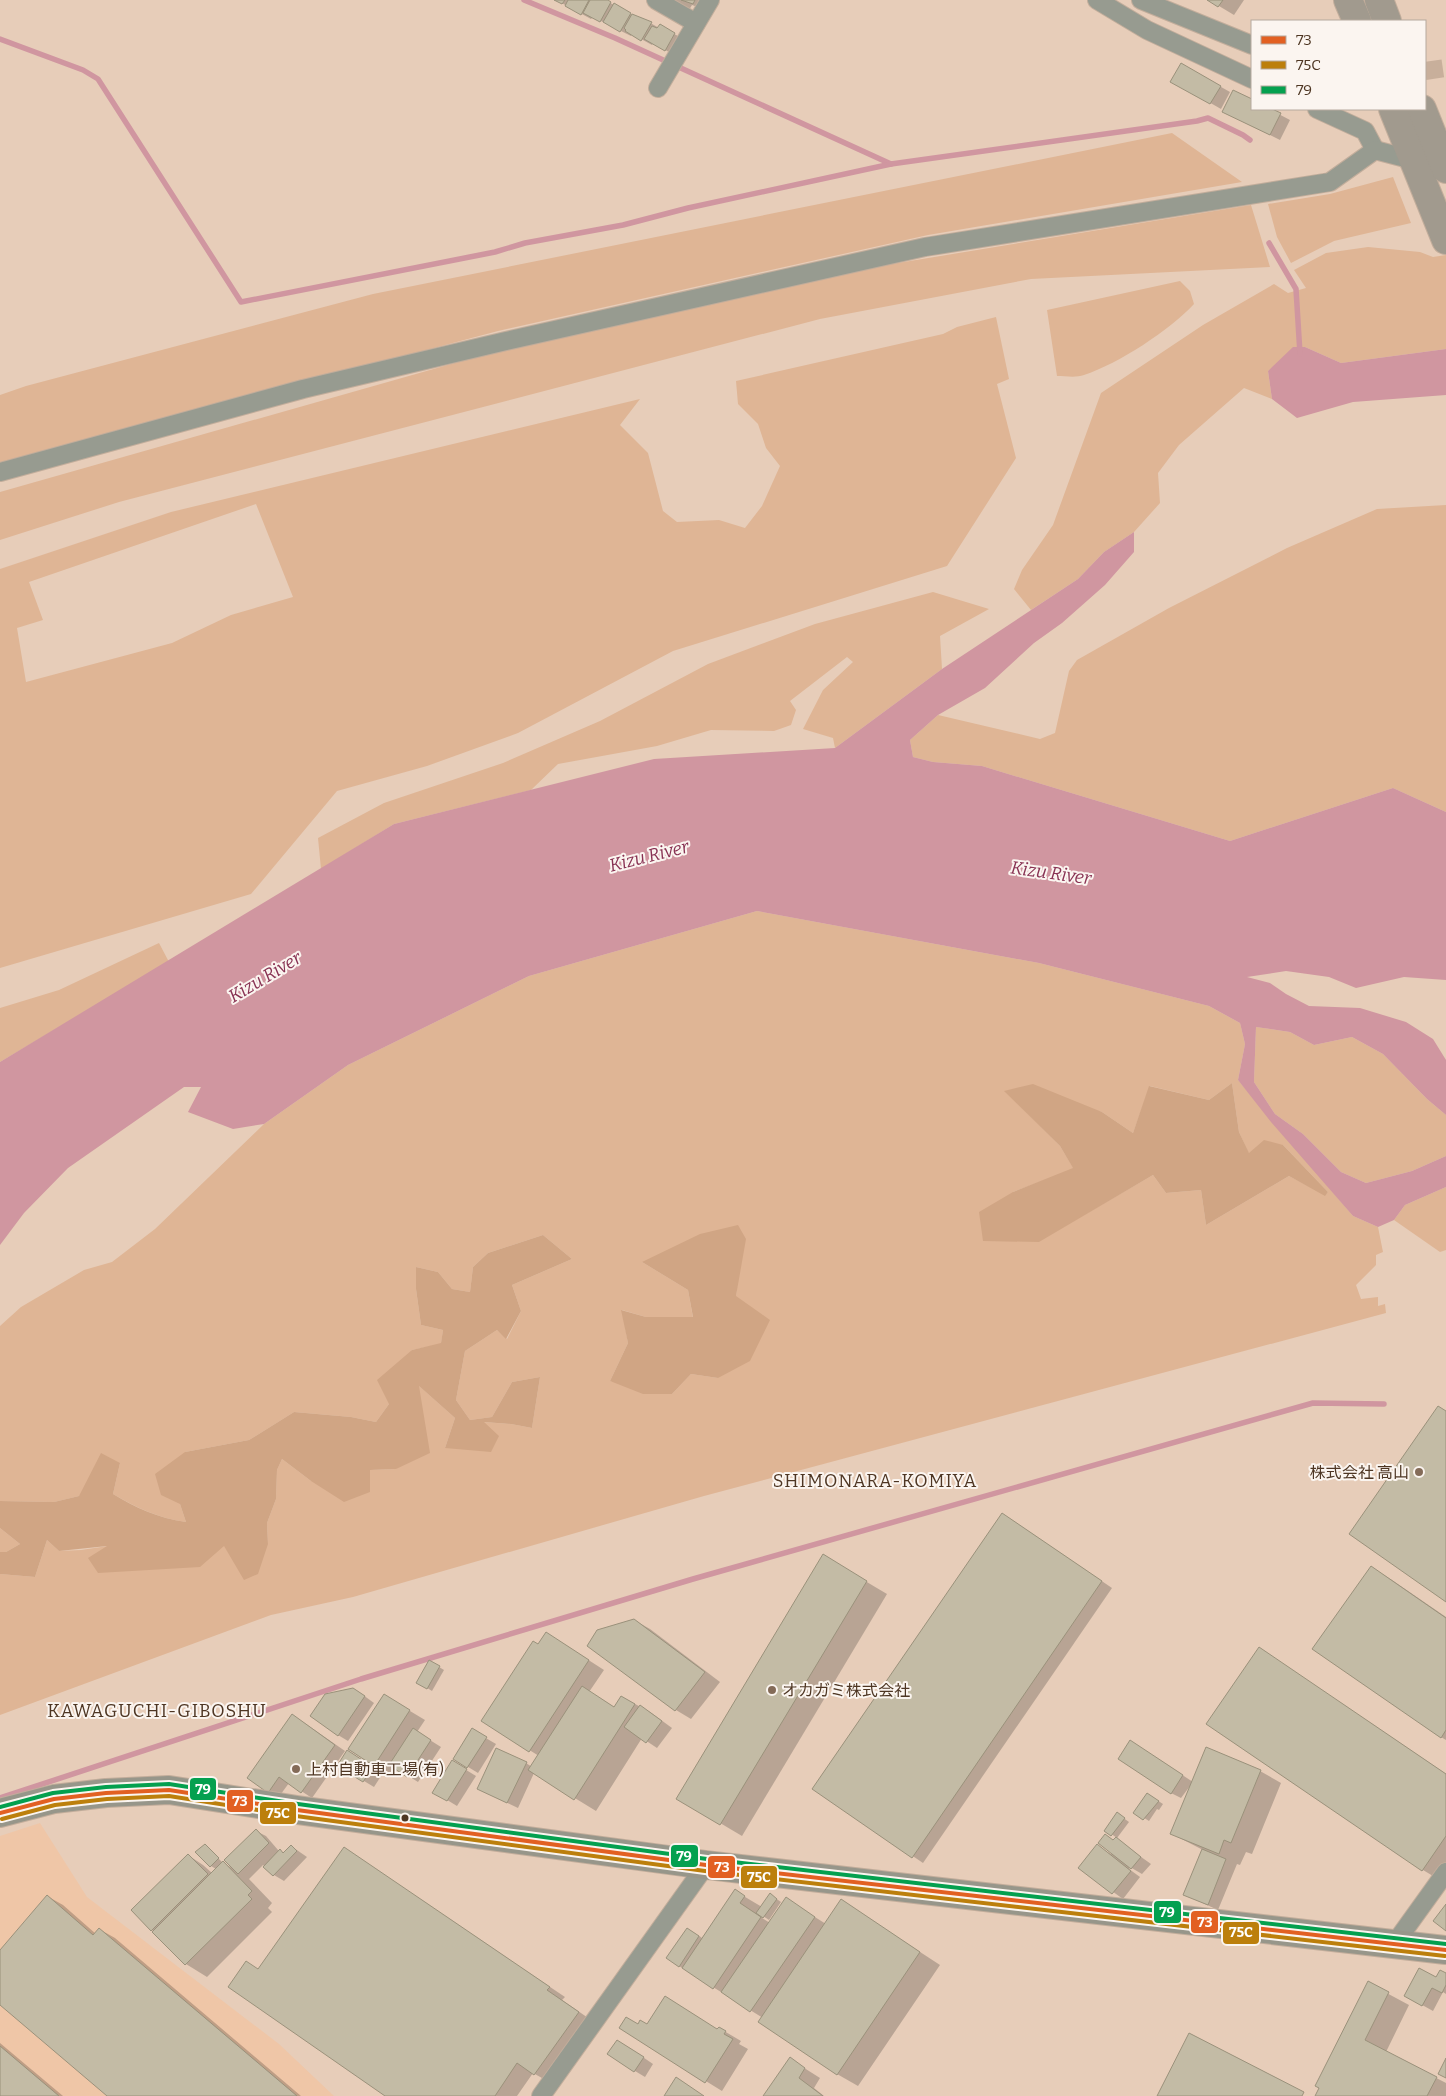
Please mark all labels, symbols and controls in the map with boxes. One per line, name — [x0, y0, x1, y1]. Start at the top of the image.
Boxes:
legend — [1251, 20, 1426, 110]
text: 73 — [1296, 31, 1312, 49]
text: 75C — [1296, 56, 1321, 74]
text: 79 — [1296, 81, 1312, 99]
water label: Kizu River — [607, 835, 692, 876]
water label: Kizu River — [1009, 856, 1093, 890]
water label: Kizu River — [225, 946, 306, 1007]
place label: 株式会社 高山 — [1310, 1463, 1409, 1482]
marker: 株式会社 高山 — [1413, 1466, 1425, 1478]
district label: SHIMONARA-KOMIYA — [773, 1470, 977, 1492]
place label: オカガミ株式会社 — [782, 1681, 910, 1700]
marker: オカガミ株式会社 — [766, 1684, 778, 1696]
district label: KAWAGUCHI-GIBOSHU — [47, 1700, 267, 1722]
place label: 上村自動車工場(有) — [306, 1760, 444, 1779]
marker: 上村自動車工場(有) — [290, 1763, 302, 1775]
line badge: 79 — [189, 1777, 217, 1801]
text: 79 — [195, 1781, 211, 1798]
line badge: 73 — [226, 1789, 254, 1813]
text: 73 — [232, 1793, 248, 1810]
line badge: 75C — [259, 1801, 297, 1825]
text: 75C — [266, 1805, 290, 1822]
unlabelled marker — [400, 1813, 410, 1823]
line badge: 79 — [670, 1844, 699, 1868]
text: 79 — [676, 1848, 692, 1865]
line badge: 73 — [707, 1855, 736, 1879]
text: 73 — [714, 1859, 730, 1876]
line badge: 75C — [740, 1865, 778, 1889]
text: 75C — [747, 1869, 771, 1886]
line badge: 79 — [1153, 1900, 1182, 1924]
text: 79 — [1159, 1904, 1175, 1921]
line badge: 73 — [1190, 1910, 1219, 1934]
text: 73 — [1197, 1914, 1213, 1931]
line badge: 75C — [1222, 1921, 1260, 1945]
text: 75C — [1229, 1924, 1253, 1941]

